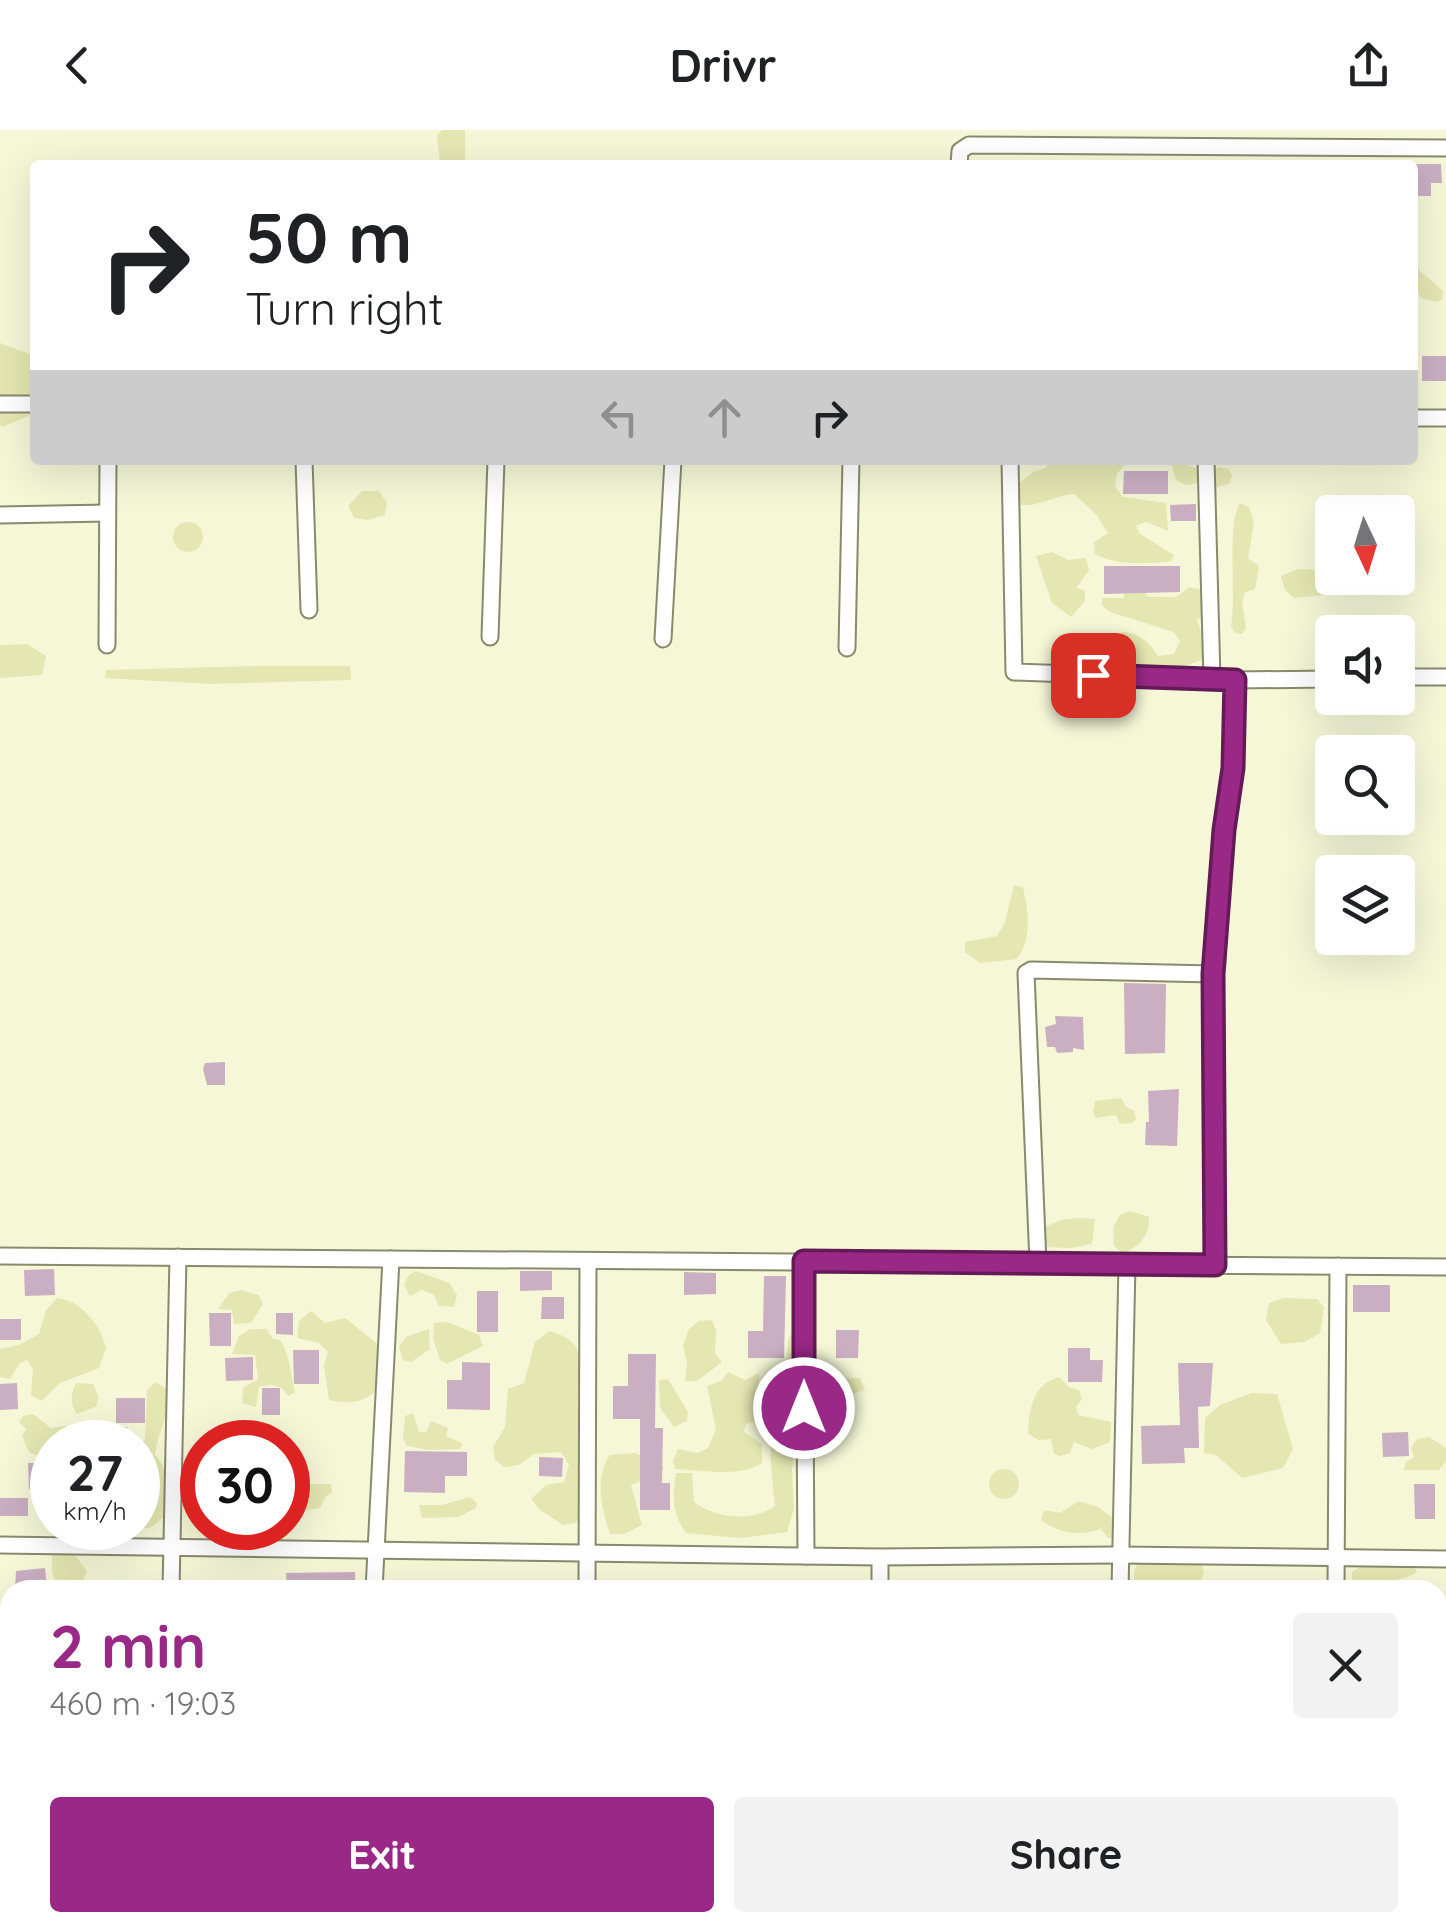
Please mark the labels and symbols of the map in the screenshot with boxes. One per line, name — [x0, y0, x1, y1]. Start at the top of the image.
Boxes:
north arrow — [1315, 495, 1415, 595]
pin — [1051, 633, 1136, 718]
position arrow — [752, 1356, 856, 1460]
speed limit sign: 30 — [180, 1420, 310, 1550]

